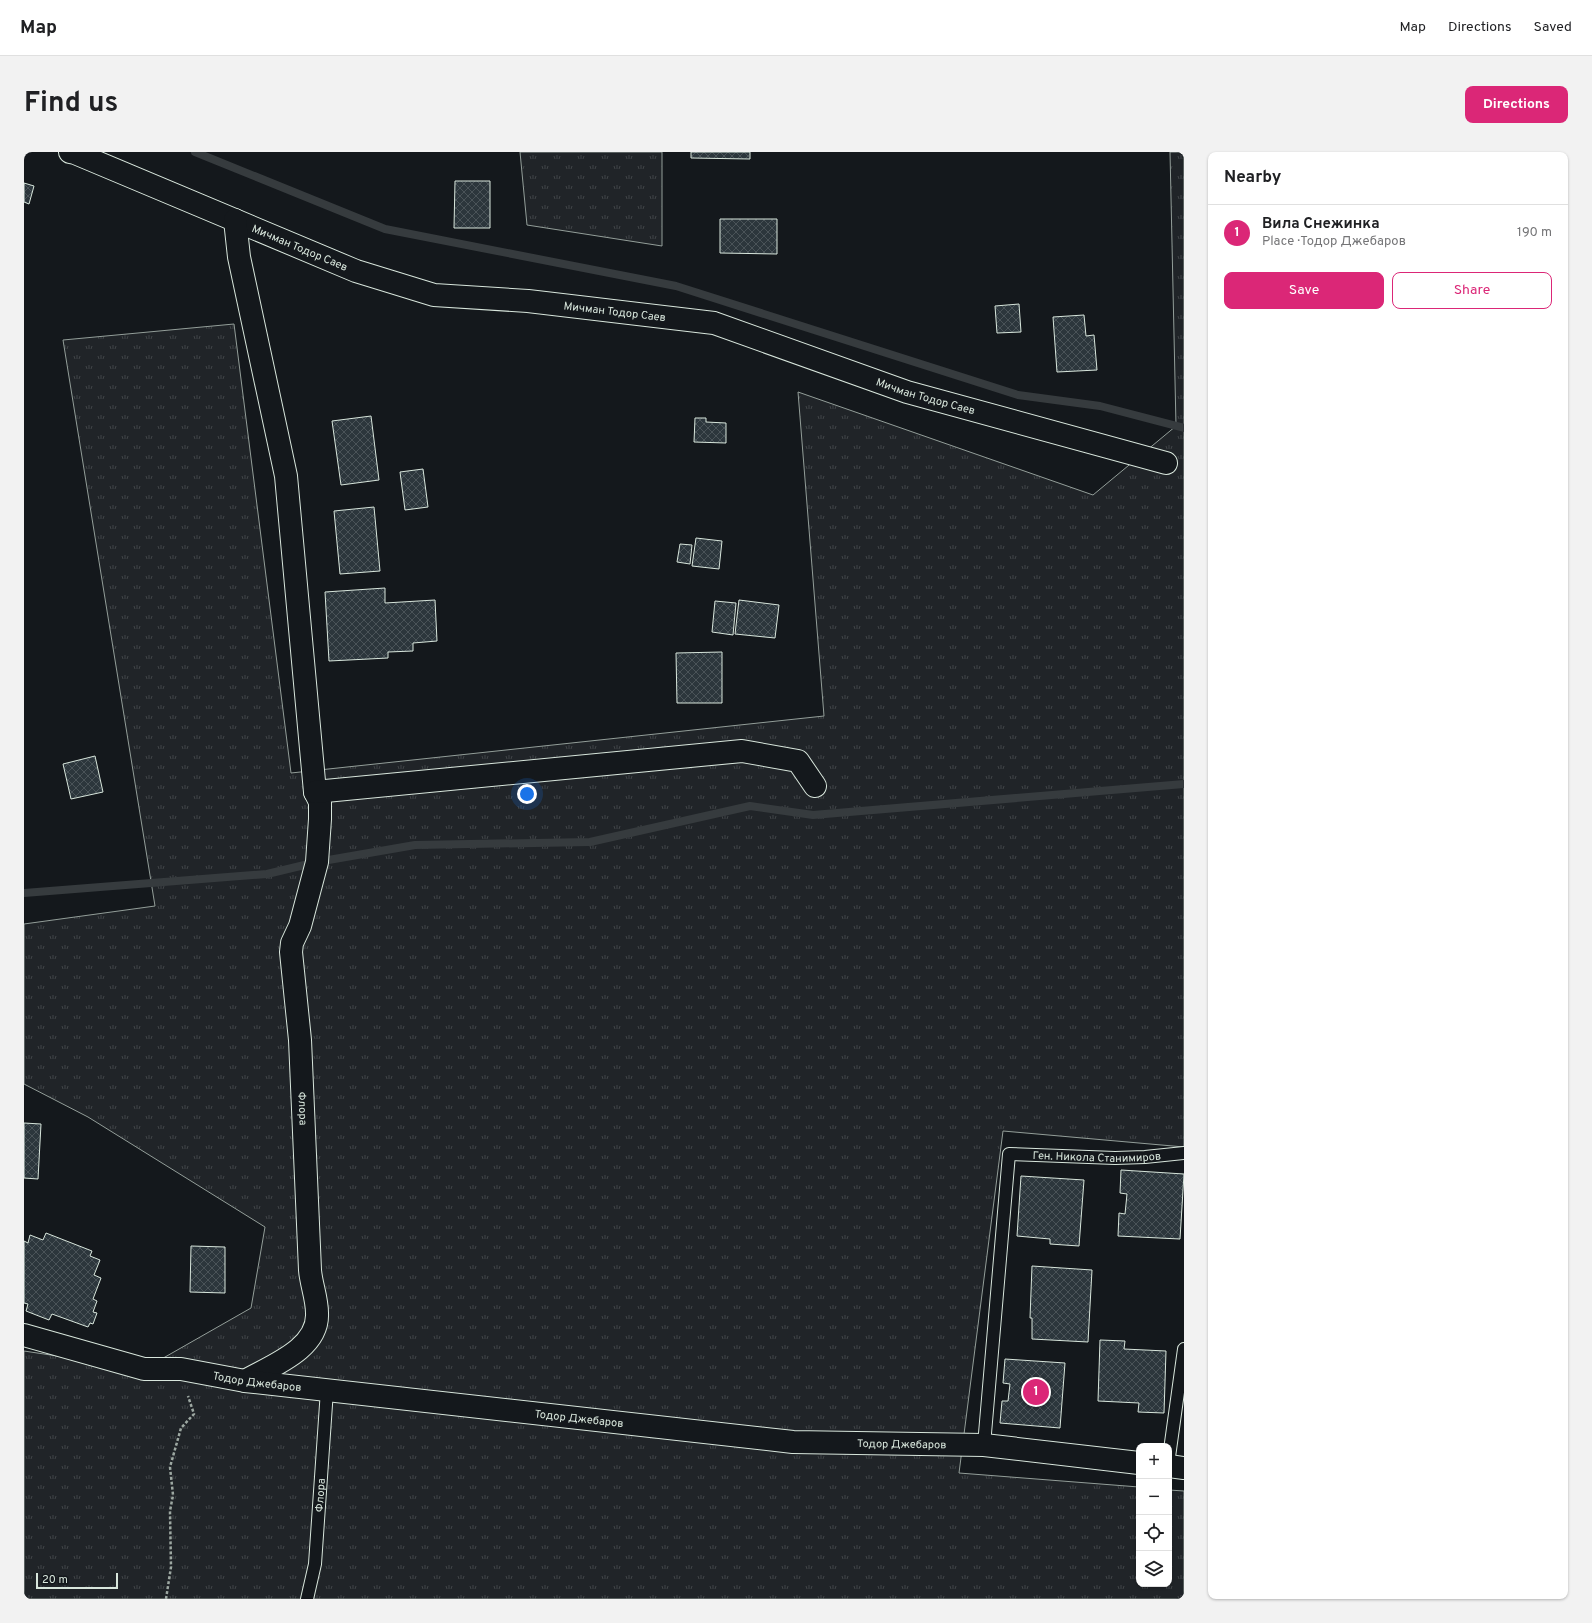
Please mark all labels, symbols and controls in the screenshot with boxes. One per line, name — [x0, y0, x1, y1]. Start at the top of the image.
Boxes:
text: Map — [20, 16, 57, 40]
text: Map — [1400, 19, 1426, 36]
text: Directions — [1448, 19, 1512, 36]
text: Saved — [1534, 19, 1572, 36]
text: Find us — [24, 86, 118, 122]
button: Directions — [1465, 86, 1568, 123]
text: Nearby — [1224, 167, 1281, 189]
text: Вила Снежинка — [1262, 215, 1380, 234]
street label: Мичман Тодор Саев — [249, 222, 350, 275]
text: 1 — [1234, 225, 1240, 241]
text: 190 m — [1517, 225, 1552, 241]
text: Place · Тодор Джебаров — [1262, 234, 1406, 250]
button: Save — [1224, 272, 1384, 309]
button: Share — [1392, 272, 1552, 309]
street label: Мичман Тодор Саев — [563, 299, 667, 325]
street label: Мичман Тодор Саев — [874, 375, 977, 418]
your location — [517, 784, 537, 804]
street label: Флора — [294, 1092, 310, 1126]
street label: Ген. Никола Станимиров — [1032, 1149, 1162, 1166]
street label: Тодор Джебаров — [211, 1369, 302, 1395]
pin: 1 — [1023, 1377, 1049, 1407]
street label: Тодор Джебаров — [534, 1407, 624, 1431]
street label: Тодор Джебаров — [857, 1437, 947, 1452]
map controls — [1136, 1443, 1172, 1587]
button: + — [1136, 1443, 1172, 1479]
street label: Флора — [313, 1478, 329, 1512]
button: − — [1136, 1479, 1172, 1515]
button: locate — [1136, 1515, 1172, 1551]
button: layers — [1136, 1551, 1172, 1587]
scale bar — [36, 1571, 118, 1590]
text: 20 m — [42, 1573, 68, 1587]

